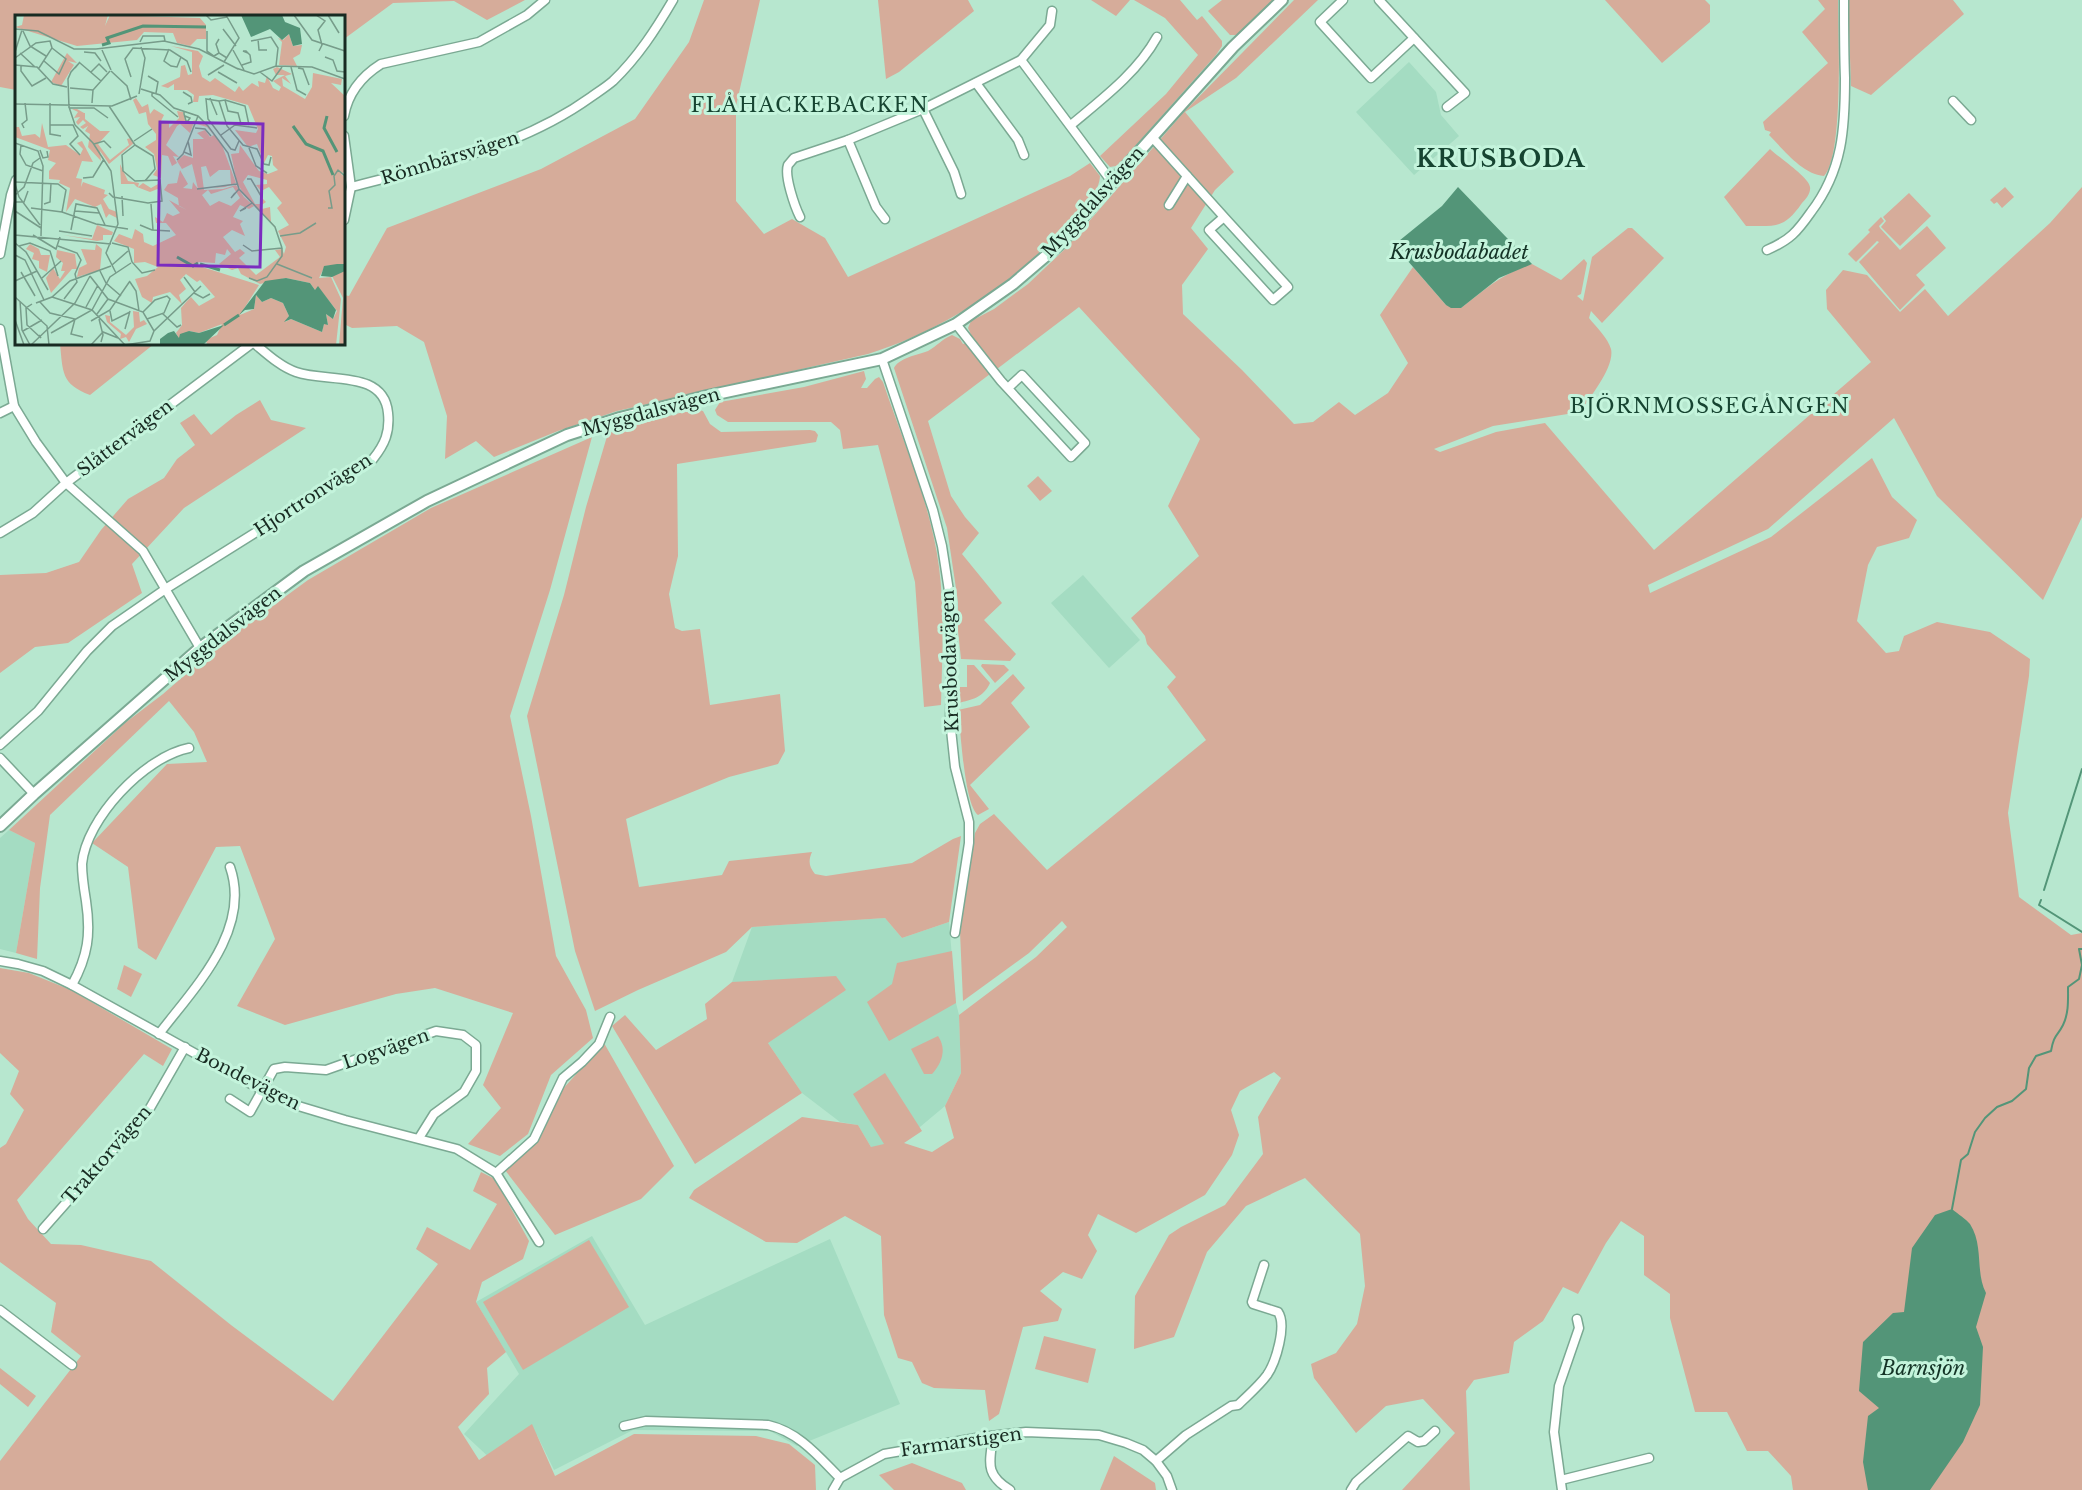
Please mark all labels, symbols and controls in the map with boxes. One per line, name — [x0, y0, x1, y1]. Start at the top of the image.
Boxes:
inset map — [15, 15, 345, 345]
district label: FLÅHACKEBACKEN — [691, 92, 929, 117]
street label: Rönnbärsvägen — [378, 127, 522, 189]
street label: Myggdalsvägen — [1037, 142, 1149, 262]
district label: KRUSBODA — [1416, 144, 1586, 173]
water label: Krusbodabadet — [1389, 240, 1529, 264]
street label: Myggdalsvägen — [580, 383, 722, 441]
district label: BJÖRNMOSSEGÅNGEN — [1570, 393, 1850, 418]
street label: Slåttervägen — [73, 395, 177, 481]
street label: Hjortronvägen — [250, 449, 376, 541]
street label: Myggdalsvägen — [160, 582, 286, 686]
street label: Krusbodavägen — [937, 589, 963, 733]
street label: Logvägen — [340, 1024, 432, 1074]
street label: Bondevägen — [192, 1043, 304, 1115]
street label: Traktorvägen — [58, 1101, 156, 1209]
water label: Barnsjön — [1880, 1356, 1965, 1380]
street label: Farmarstigen — [899, 1423, 1023, 1461]

